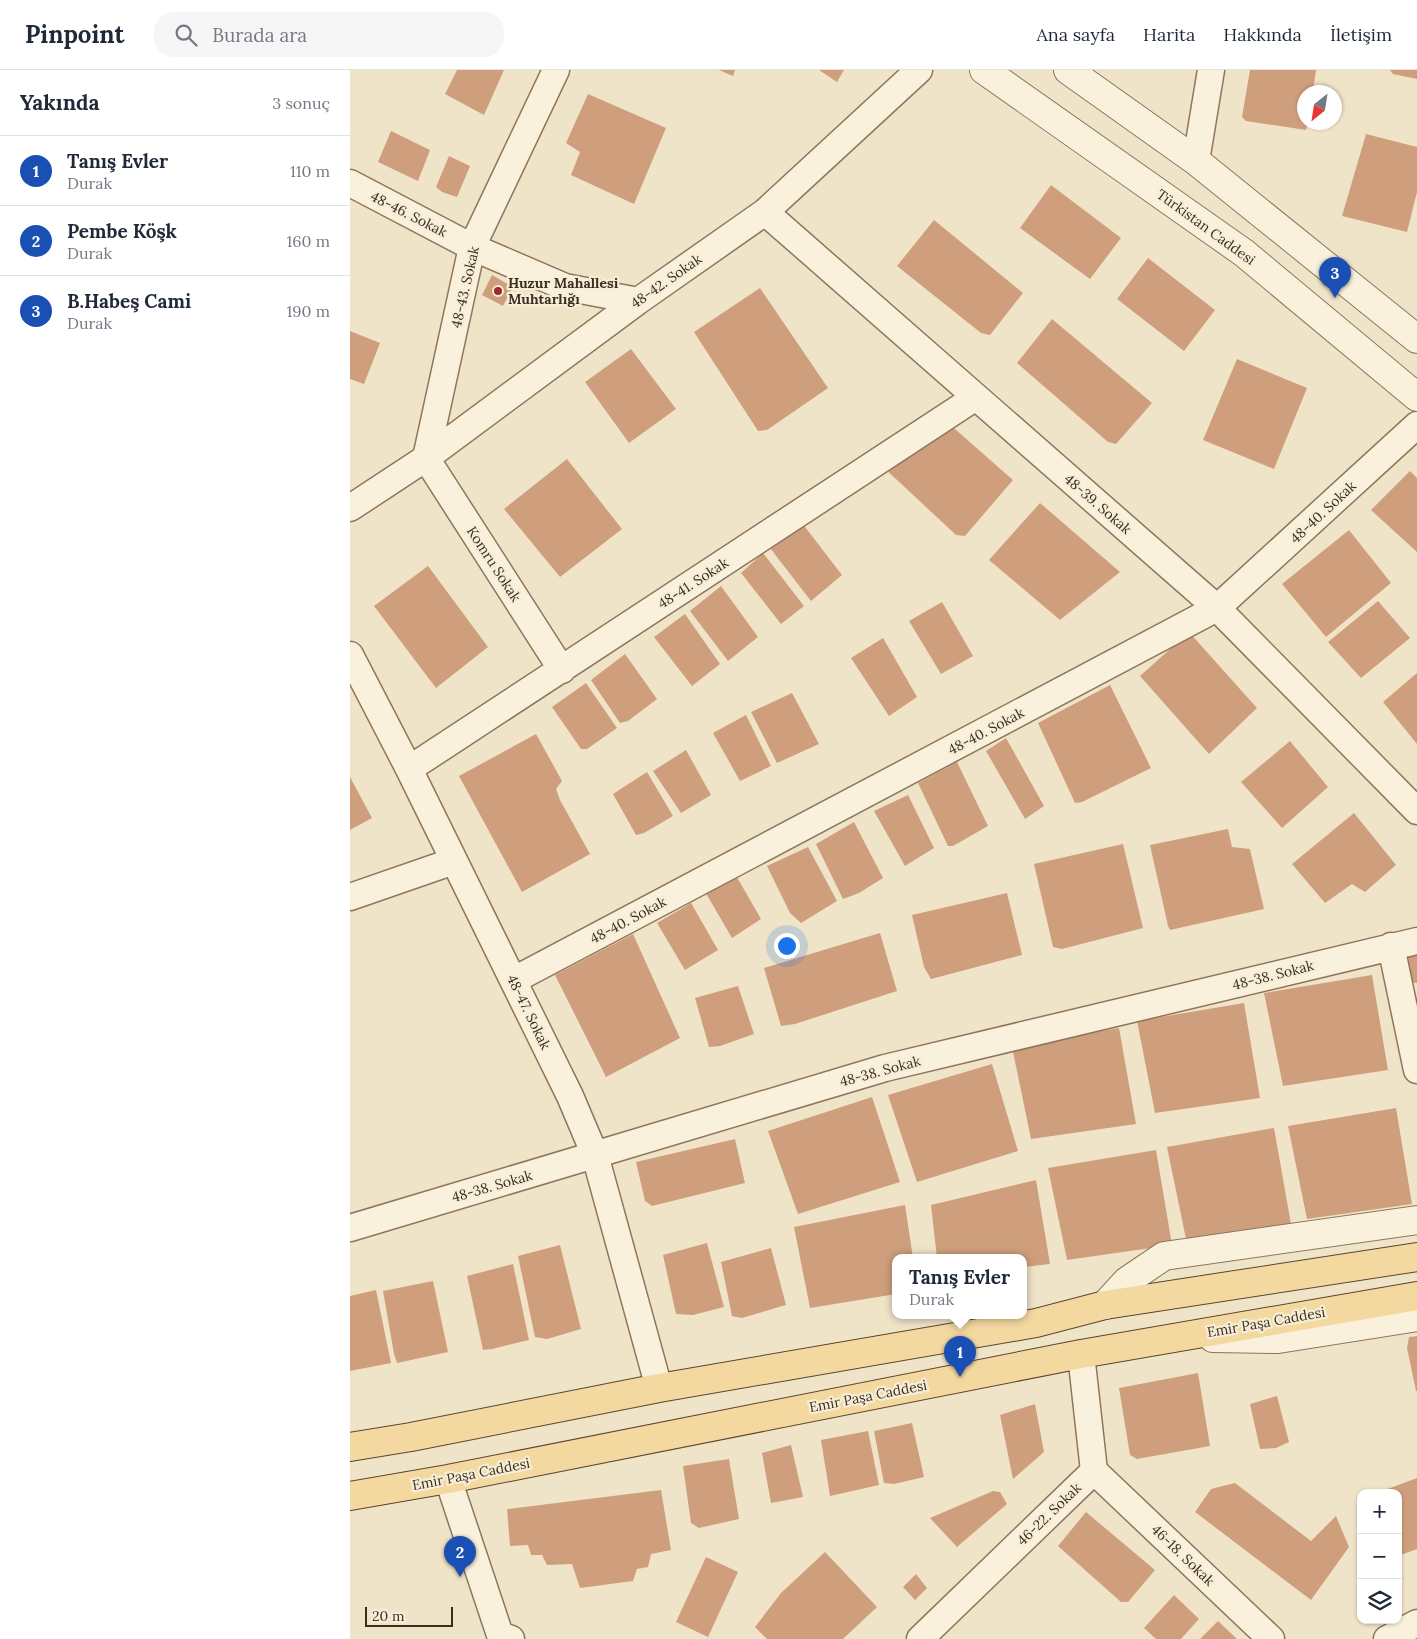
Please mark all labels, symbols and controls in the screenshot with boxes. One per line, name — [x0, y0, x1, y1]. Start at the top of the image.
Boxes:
search box — [154, 12, 504, 57]
text: Pinpoint — [25, 19, 124, 50]
icon: search — [172, 21, 200, 49]
text: Burada ara — [212, 23, 307, 47]
text: Ana sayfa — [1037, 23, 1115, 46]
text: Harita — [1143, 23, 1195, 46]
text: Hakkında — [1223, 23, 1302, 46]
text: İletişim — [1330, 23, 1392, 46]
north arrow — [1297, 85, 1342, 130]
text: Yakında — [20, 89, 100, 116]
text: 3 sonuç — [272, 93, 330, 113]
text: Tanış Evler — [67, 149, 168, 173]
text: 1 — [33, 161, 39, 181]
text: 110 m — [290, 161, 330, 181]
text: Durak — [67, 173, 112, 193]
street label: Türkistan Caddesi — [1153, 185, 1259, 269]
street label: 48-46. Sokak — [368, 187, 451, 241]
text: Pembe Köşk — [67, 219, 177, 243]
text: 2 — [32, 231, 40, 251]
text: 160 m — [286, 231, 330, 251]
text: Durak — [67, 243, 112, 263]
street label: 48-43. Sokak — [447, 244, 483, 330]
street label: 48-42. Sokak — [627, 250, 706, 312]
pin: 3 — [1319, 257, 1351, 298]
place label: Huzur Mahallesi Muhtarlığı — [508, 274, 619, 308]
marker: Huzur Mahallesi Muhtarlığı — [492, 285, 504, 297]
text: B.Habeş Cami — [67, 289, 191, 313]
text: 3 — [32, 301, 40, 321]
text: 190 m — [286, 301, 330, 321]
text: Durak — [67, 313, 112, 333]
street label: 48-39. Sokak — [1061, 470, 1136, 538]
street label: 48-40. Sokak — [1286, 476, 1360, 547]
street label: Komru Sokak — [463, 523, 525, 606]
street label: 48-41. Sokak — [654, 553, 732, 612]
street label: 48-40. Sokak — [945, 703, 1028, 759]
street label: 48-40. Sokak — [587, 892, 670, 948]
your location — [774, 933, 800, 959]
street label: 48-38. Sokak — [1230, 956, 1316, 994]
street label: 48-47. Sokak — [503, 972, 555, 1053]
street label: 48-38. Sokak — [838, 1051, 923, 1090]
street label: 48-38. Sokak — [450, 1166, 535, 1206]
popup — [892, 1254, 1027, 1319]
text: Tanış Evler — [909, 1265, 1010, 1289]
text: Durak — [909, 1289, 954, 1309]
street label: Emir Paşa Caddesi — [1206, 1303, 1327, 1341]
pin: 1 — [944, 1336, 976, 1377]
street label: Emir Paşa Caddesi — [808, 1376, 929, 1416]
street label: Emir Paşa Caddesi — [411, 1454, 532, 1494]
street label: 46-22. Sokak — [1013, 1478, 1085, 1549]
map controls — [1357, 1489, 1402, 1624]
button: + — [1357, 1489, 1402, 1534]
street label: 46-18. Sokak — [1148, 1521, 1219, 1590]
button: − — [1357, 1534, 1402, 1579]
pin: 2 — [444, 1536, 476, 1577]
button: layers — [1357, 1579, 1402, 1624]
scale bar — [365, 1604, 452, 1627]
text: 20 m — [372, 1607, 404, 1625]

